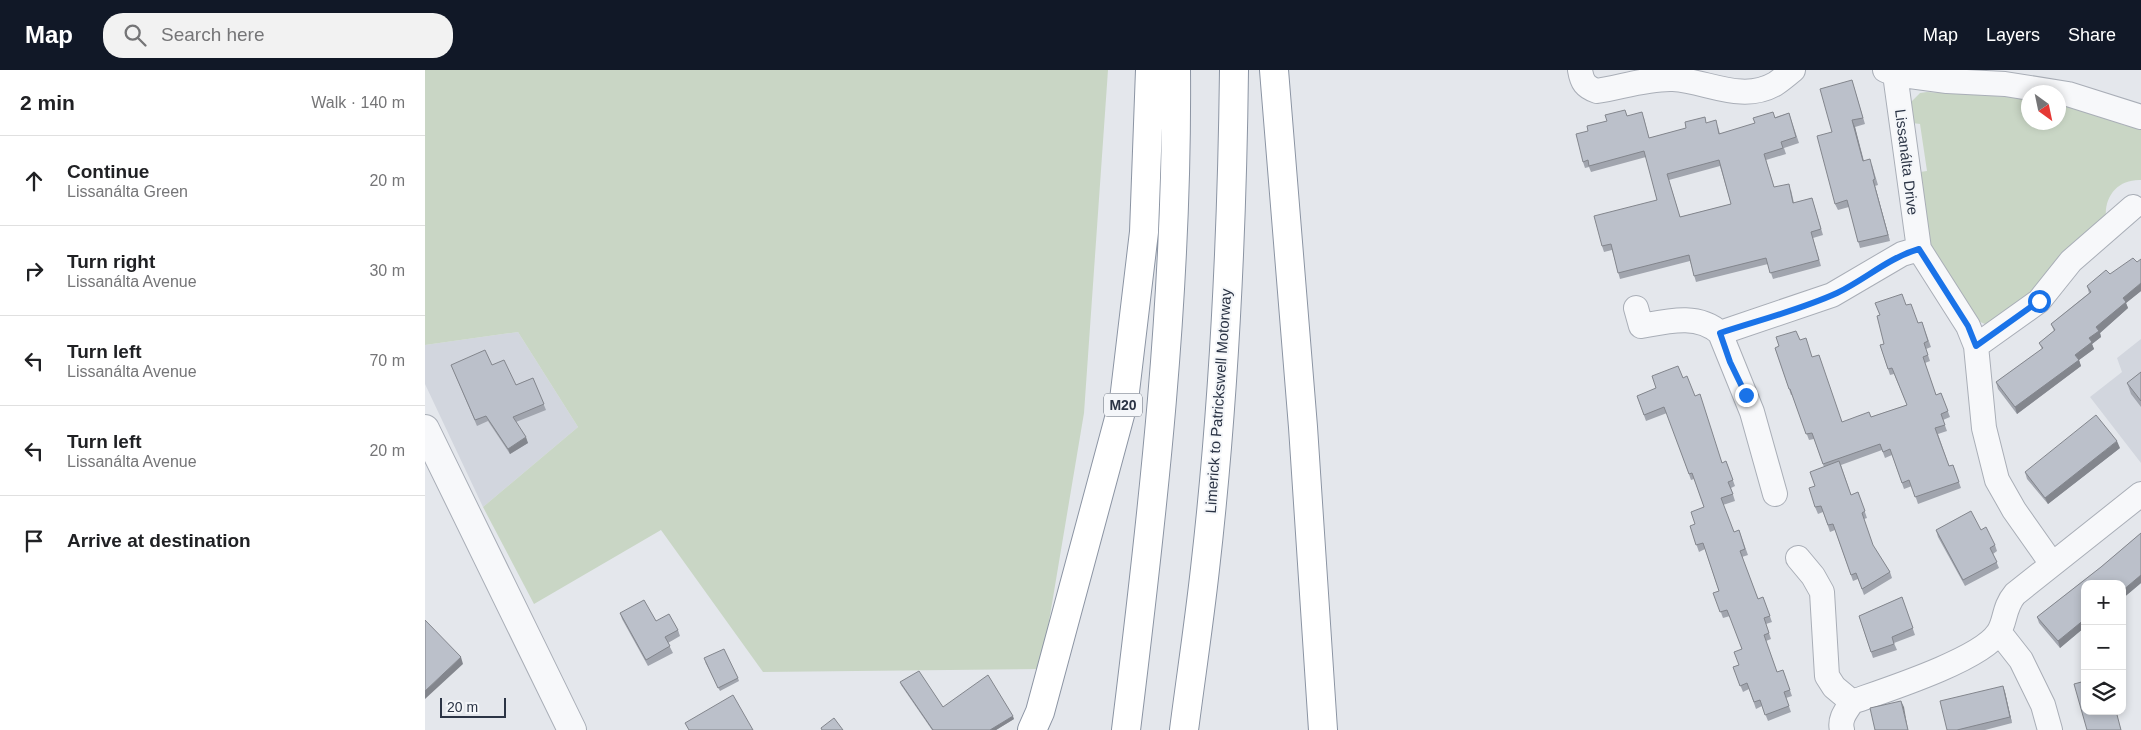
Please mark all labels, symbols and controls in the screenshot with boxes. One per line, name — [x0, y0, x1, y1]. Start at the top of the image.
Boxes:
search box — [103, 13, 453, 58]
text: Map — [25, 21, 73, 48]
icon: search — [121, 21, 149, 49]
text: Search here — [161, 24, 265, 45]
text: Map — [1923, 25, 1958, 45]
text: Layers — [1986, 25, 2040, 45]
text: Share — [2068, 25, 2116, 45]
north arrow — [2021, 85, 2066, 130]
text: 2 min — [20, 91, 75, 114]
text: Walk · 140 m — [311, 94, 405, 111]
street label: Lissanálta Drive — [1892, 108, 1922, 216]
text: Continue — [67, 161, 149, 182]
icon: ahead — [20, 167, 48, 195]
text: 20 m — [369, 172, 405, 189]
text: Lissanálta Green — [67, 183, 188, 200]
text: Turn right — [67, 251, 155, 272]
icon: right — [20, 257, 48, 285]
text: 30 m — [369, 262, 405, 279]
text: Lissanálta Avenue — [67, 273, 197, 290]
street label: Limerick to Patrickswell Motorway — [1202, 288, 1234, 514]
route start — [2028, 290, 2051, 313]
text: Turn left — [67, 341, 142, 362]
icon: left — [20, 347, 48, 375]
text: 70 m — [369, 352, 405, 369]
text: Lissanálta Avenue — [67, 363, 197, 380]
route end — [1735, 384, 1758, 407]
road number: M20 — [1104, 394, 1142, 416]
text: Turn left — [67, 431, 142, 452]
icon: left — [20, 437, 48, 465]
text: 20 m — [369, 442, 405, 459]
text: Lissanálta Avenue — [67, 453, 197, 470]
icon: arrive — [20, 527, 48, 555]
text: Arrive at destination — [67, 530, 251, 551]
map controls — [2081, 580, 2126, 715]
button: + — [2081, 580, 2126, 625]
button: − — [2081, 625, 2126, 670]
button: layers — [2081, 670, 2126, 715]
scale bar — [440, 695, 506, 718]
text: 20 m — [447, 699, 478, 715]

